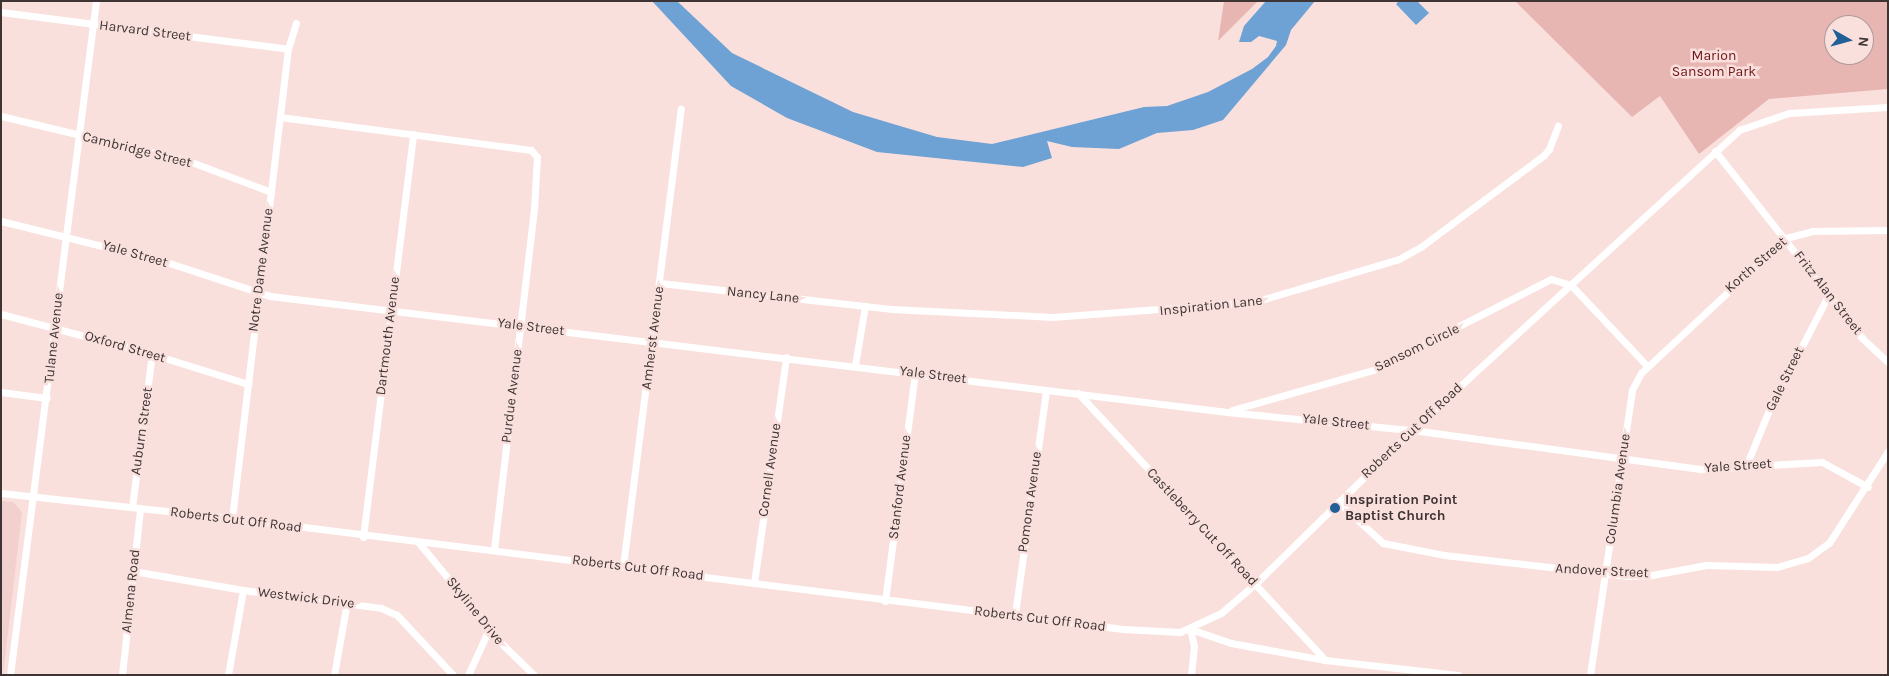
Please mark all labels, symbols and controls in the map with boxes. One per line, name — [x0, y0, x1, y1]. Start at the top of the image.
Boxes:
north arrow — [1824, 15, 1874, 65]
street label: Harvard Street — [98, 17, 192, 45]
text: N — [1854, 36, 1872, 48]
park label: Marion Sansom Park — [1672, 48, 1756, 80]
street label: Cambridge Street — [81, 128, 193, 172]
street label: Notre Dame Avenue — [245, 207, 277, 333]
street label: Korth Street — [1722, 234, 1790, 296]
street label: Yale Street — [100, 237, 170, 271]
street label: Fritz Alan Street — [1790, 248, 1866, 338]
street label: Dartmouth Avenue — [372, 276, 404, 396]
street label: Nancy Lane — [726, 283, 800, 307]
street label: Amherst Avenue — [638, 285, 668, 391]
street label: Tulane Avenue — [41, 292, 67, 384]
street label: Inspiration Lane — [1159, 292, 1263, 320]
street label: Yale Street — [497, 315, 565, 339]
street label: Sansom Circle — [1372, 320, 1462, 376]
street label: Oxford Street — [82, 327, 168, 367]
street label: Gale Street — [1762, 344, 1808, 414]
street label: Purdue Avenue — [498, 348, 526, 444]
street label: Yale Street — [899, 363, 967, 387]
street label: Roberts Cut Off Road — [1358, 380, 1466, 482]
street label: Auburn Street — [128, 386, 156, 476]
street label: Yale Street — [1302, 410, 1370, 434]
street label: Cornell Avenue — [755, 422, 785, 518]
street label: Columbia Avenue — [1602, 433, 1634, 545]
street label: Stanford Avenue — [885, 434, 915, 540]
street label: Pomona Avenue — [1015, 450, 1045, 554]
street label: Yale Street — [1704, 455, 1772, 477]
street label: Castleberry Cut Off Road — [1143, 464, 1261, 590]
place label: Inspiration Point Baptist Church — [1345, 492, 1457, 524]
marker: Inspiration Point Baptist Church — [1329, 502, 1341, 514]
street label: Roberts Cut Off Road — [169, 504, 303, 536]
street label: Almena Road — [118, 548, 144, 634]
street label: Roberts Cut Off Road — [571, 552, 705, 584]
street label: Andover Street — [1555, 560, 1649, 582]
street label: Skyline Drive — [443, 574, 507, 648]
street label: Westwick Drive — [257, 584, 355, 612]
street label: Roberts Cut Off Road — [973, 603, 1107, 635]

